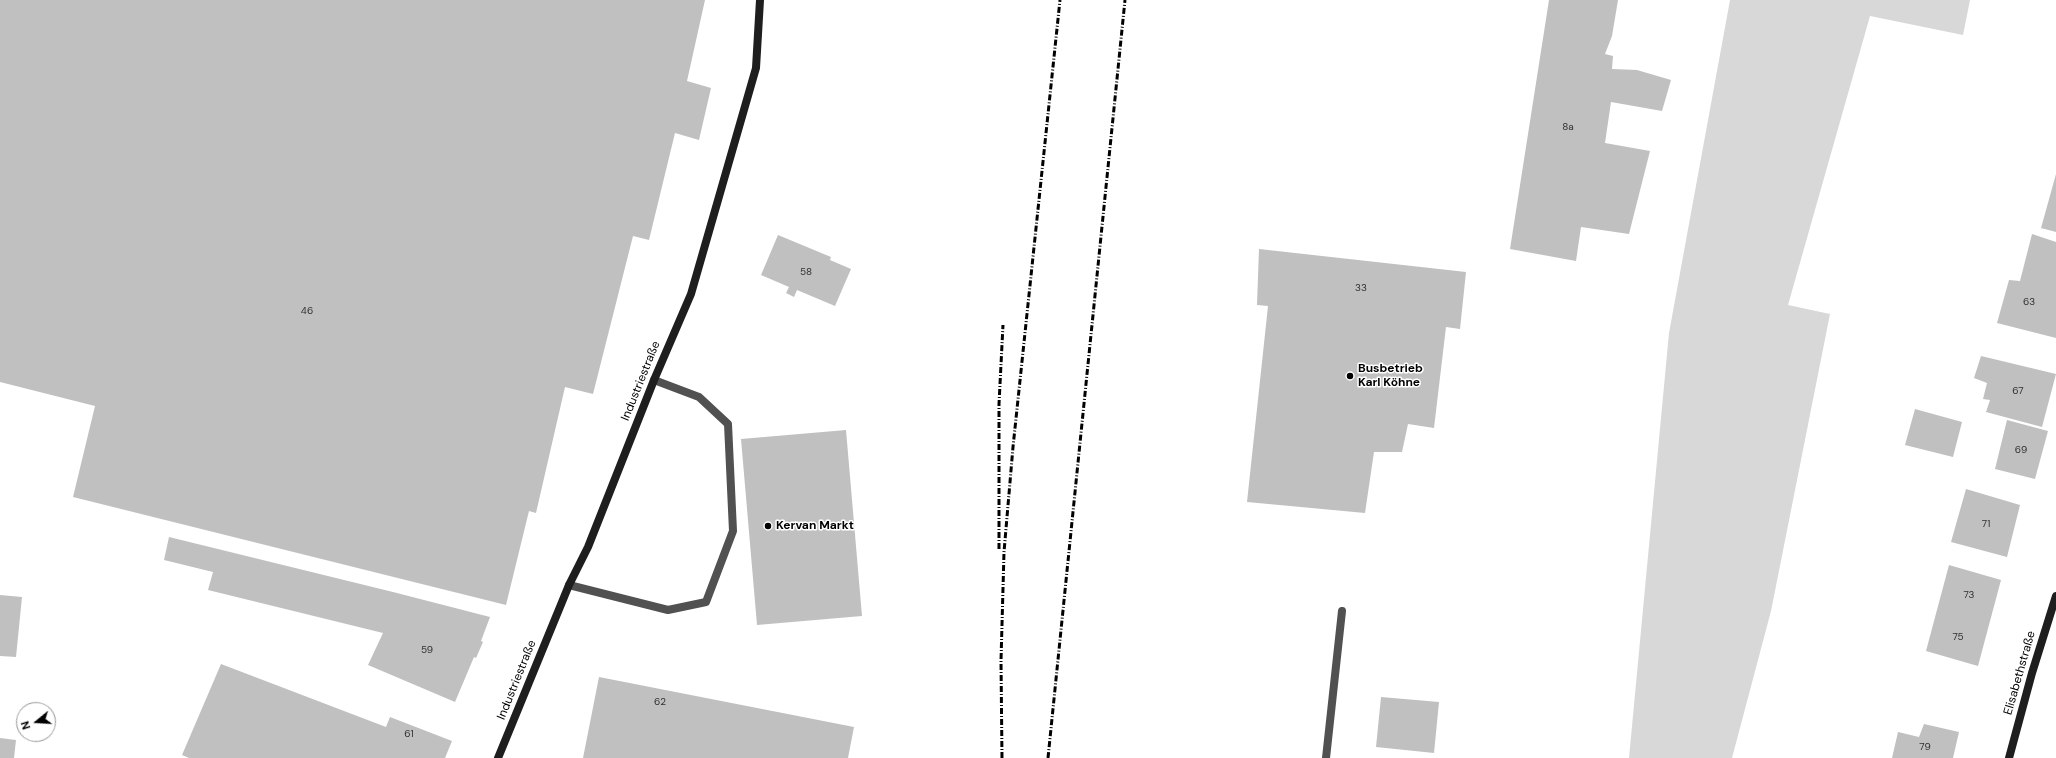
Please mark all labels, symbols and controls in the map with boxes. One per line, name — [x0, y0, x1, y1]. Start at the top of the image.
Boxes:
house number: 8a — [1562, 121, 1574, 133]
house number: 58 — [800, 266, 812, 278]
house number: 33 — [1355, 282, 1367, 294]
house number: 63 — [2023, 296, 2035, 308]
house number: 46 — [301, 305, 313, 317]
street label: Industriestraße — [618, 339, 664, 423]
place label: Busbetrieb Karl Köhne — [1358, 362, 1423, 390]
marker: Busbetrieb Karl Köhne — [1345, 371, 1355, 381]
house number: 67 — [2012, 385, 2024, 397]
house number: 69 — [2015, 444, 2027, 456]
house number: 71 — [1982, 518, 1990, 530]
place label: Kervan Markt — [776, 519, 854, 533]
marker: Kervan Markt — [763, 521, 773, 531]
house number: 73 — [1964, 589, 1974, 601]
street label: Elisabethstraße — [2001, 629, 2039, 717]
house number: 75 — [1952, 631, 1964, 643]
street label: Industriestraße — [494, 638, 540, 722]
house number: 59 — [421, 644, 433, 656]
house number: 62 — [654, 696, 666, 708]
north arrow — [16, 702, 56, 742]
text: N — [18, 719, 33, 731]
house number: 61 — [404, 728, 414, 740]
house number: 79 — [1919, 741, 1931, 753]

